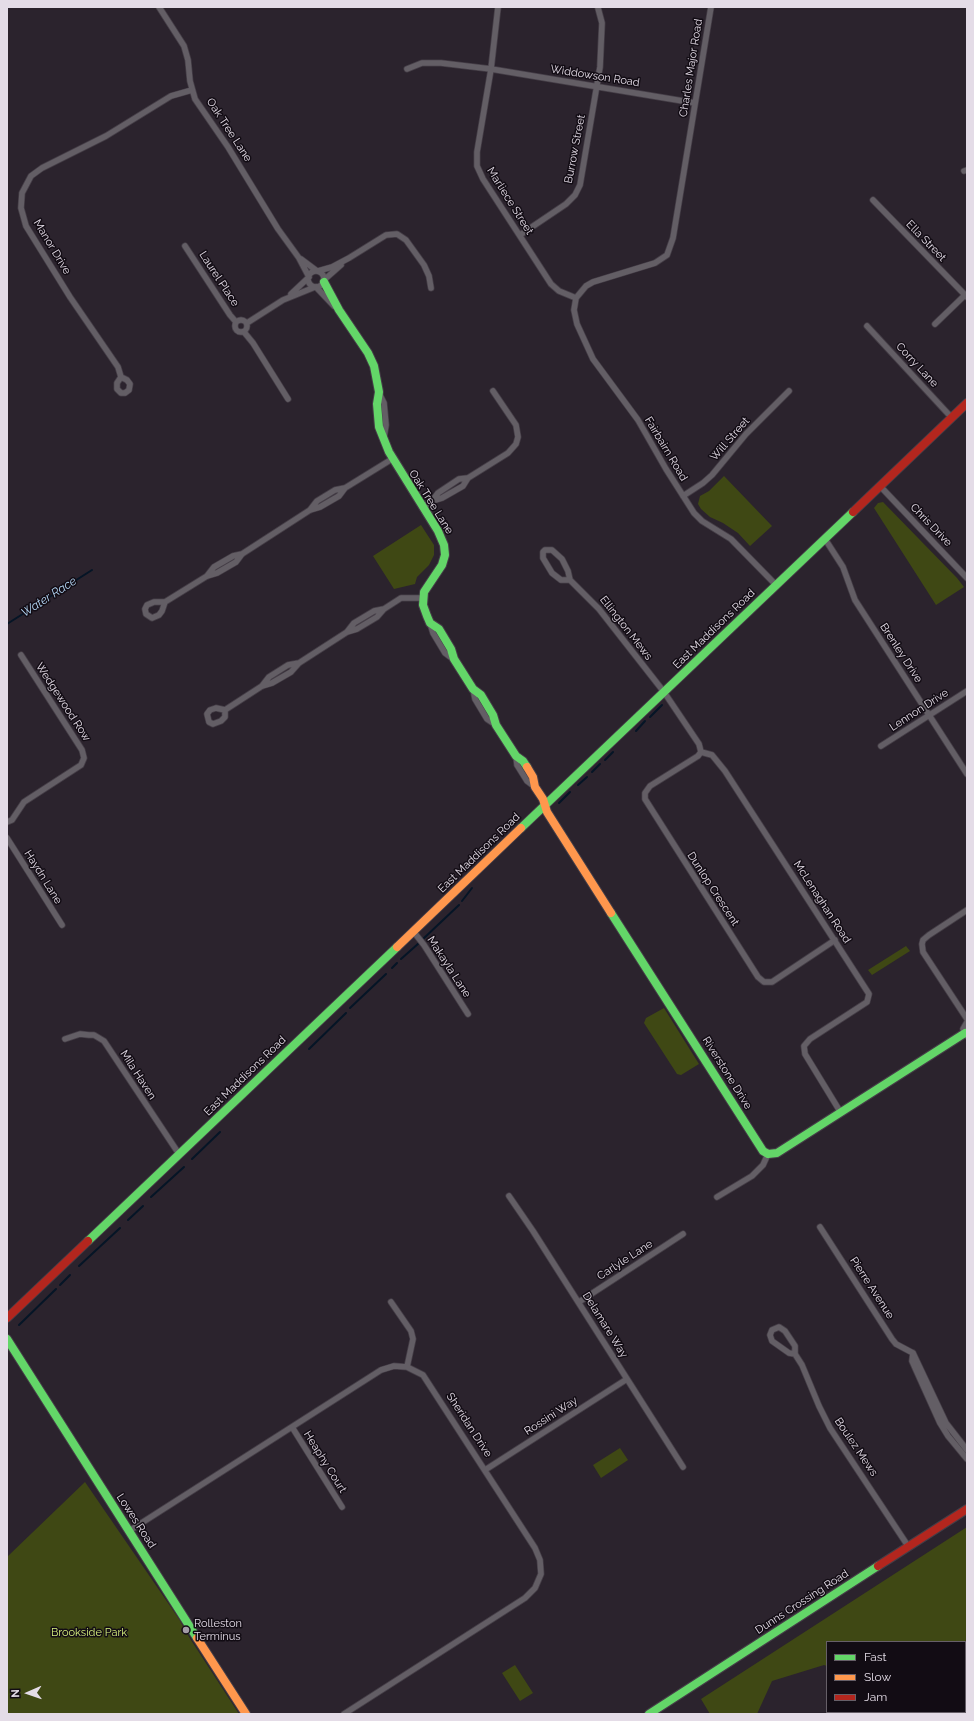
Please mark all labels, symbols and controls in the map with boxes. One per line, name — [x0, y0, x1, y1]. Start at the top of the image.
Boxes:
street label: Charles Major Road — [677, 18, 705, 118]
street label: Widdowson Road — [549, 62, 641, 90]
street label: Oak Tree Lane — [204, 96, 254, 164]
street label: Burrow Street — [562, 113, 588, 185]
street label: Marliece Street — [484, 165, 536, 237]
street label: Manor Drive — [31, 217, 73, 277]
street label: Ella Street — [903, 218, 949, 264]
street label: Laurel Place — [196, 249, 242, 309]
street label: Corry Lane — [893, 340, 941, 390]
street label: Fairbairn Road — [642, 414, 690, 484]
street label: Will Street — [708, 415, 752, 463]
street label: Oak Tree Lane — [406, 467, 456, 537]
street label: Chris Drive — [907, 501, 955, 549]
water label: Water Race — [19, 574, 79, 620]
street label: East Maddisons Road — [670, 586, 758, 672]
street label: Ellington Mews — [597, 593, 655, 663]
street label: Brenley Drive — [877, 621, 925, 685]
street label: Wedgewood Row — [33, 660, 93, 744]
street label: Lennon Drive — [887, 686, 951, 734]
street label: East Maddisons Road — [435, 810, 523, 896]
street label: Haydn Lane — [21, 848, 65, 906]
street label: Dunlop Crescent — [684, 850, 742, 928]
street label: McLenaghan Road — [790, 858, 854, 946]
street label: Makayla Lane — [424, 934, 474, 1000]
street label: East Maddisons Road — [201, 1033, 289, 1119]
street label: Riverstone Drive — [699, 1034, 755, 1112]
street label: Mila Haven — [117, 1048, 159, 1102]
street label: Carlyle Lane — [595, 1237, 655, 1283]
street label: Pierre Avenue — [847, 1255, 897, 1321]
street label: Delamare Way — [580, 1290, 630, 1360]
street label: Sheridan Drive — [443, 1390, 495, 1460]
street label: Rossini Way — [522, 1394, 580, 1438]
street label: Boulez Mews — [832, 1415, 880, 1479]
street label: Heaphy Court — [301, 1429, 349, 1495]
street label: Lowes Road — [113, 1491, 159, 1551]
street label: Dunns Crossing Road — [753, 1567, 851, 1637]
place label: Rolleston Terminus — [194, 1617, 242, 1643]
marker: Rolleston Terminus — [181, 1625, 191, 1635]
park label: Brookside Park — [51, 1626, 127, 1640]
legend — [826, 1641, 966, 1713]
text: Fast — [864, 1650, 887, 1664]
text: Slow — [864, 1670, 891, 1684]
north arrow — [8, 1673, 48, 1713]
text: N — [9, 1689, 22, 1698]
text: Jam — [864, 1690, 887, 1704]

